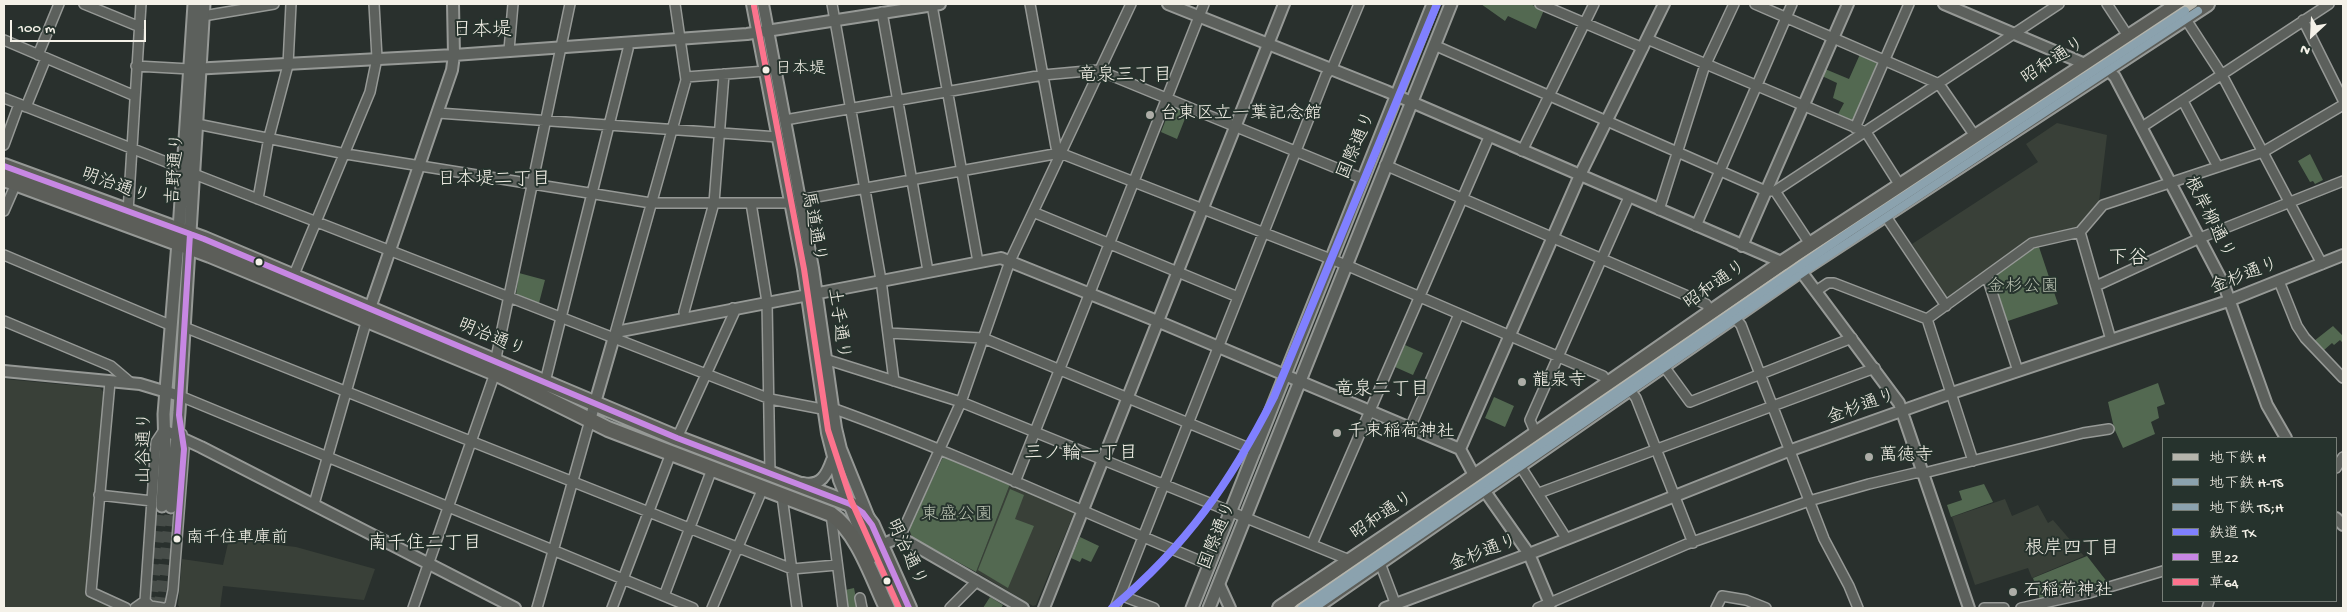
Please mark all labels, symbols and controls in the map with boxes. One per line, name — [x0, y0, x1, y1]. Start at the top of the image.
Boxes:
scale bar — [12, 10, 149, 42]
north arrow — [2287, 10, 2337, 60]
text: 100 m — [18, 20, 55, 38]
district label: 日本堤 — [452, 20, 512, 44]
street label: 昭和通り — [2018, 33, 2090, 91]
text: N — [2298, 39, 2313, 59]
place label: 日本堤 — [775, 60, 826, 80]
marker: 日本堤 — [761, 65, 771, 75]
district label: 竜泉三丁目 — [1078, 66, 1172, 88]
place label: 台東区立一葉記念館 — [1160, 104, 1322, 126]
marker: 台東区立一葉記念館 — [1144, 109, 1156, 121]
street label: 国際通り — [1334, 109, 1382, 183]
street label: 吉野通り — [164, 132, 190, 206]
street label: 明治通り — [77, 165, 153, 209]
district label: 日本堤二丁目 — [437, 170, 551, 192]
street label: 根岸柳通り — [2178, 173, 2238, 263]
street label: 馬道通り — [795, 190, 829, 264]
district label: 下谷 — [2108, 248, 2148, 272]
street label: 金杉通り — [2208, 254, 2282, 300]
unlabelled marker — [254, 257, 264, 267]
street label: 昭和通り — [1680, 257, 1752, 315]
park label: 金杉公園 — [1987, 277, 2059, 299]
street label: 土手通り — [821, 287, 853, 361]
street label: 明治通り — [454, 315, 528, 363]
place label: 龍泉寺 — [1532, 371, 1586, 393]
marker: 龍泉寺 — [1516, 376, 1528, 388]
district label: 竜泉二丁目 — [1335, 380, 1429, 402]
street label: 金杉通り — [1824, 386, 1900, 430]
street label: 山谷通り — [135, 412, 157, 484]
place label: 千束稲荷神社 — [1347, 422, 1455, 444]
marker: 千束稲荷神社 — [1331, 427, 1343, 439]
legend — [2162, 437, 2337, 602]
district label: 三ノ輪一丁目 — [1024, 444, 1138, 466]
place label: 萬徳寺 — [1879, 446, 1933, 468]
text: 地下鉄 H — [2209, 450, 2266, 468]
marker: 萬徳寺 — [1863, 451, 1875, 463]
text: 地下鉄 H-TS — [2209, 475, 2284, 493]
street label: 昭和通り — [1347, 488, 1419, 546]
street label: 国際通り — [1196, 499, 1242, 573]
text: 地下鉄 TS;H — [2209, 500, 2284, 518]
park label: 東盛公園 — [921, 505, 993, 527]
street label: 明治通り — [880, 516, 930, 590]
text: 鉄道 TX — [2209, 525, 2256, 543]
place label: 南千住車庫前 — [186, 529, 288, 549]
street label: 金杉通り — [1447, 531, 1521, 577]
marker: 南千住車庫前 — [172, 534, 182, 544]
district label: 南千住二丁目 — [368, 534, 482, 556]
district label: 根岸四丁目 — [2025, 539, 2119, 561]
text: 里22 — [2209, 550, 2239, 568]
text: 草64 — [2209, 575, 2239, 593]
unlabelled marker — [882, 576, 892, 586]
place label: 石稲荷神社 — [2023, 581, 2113, 603]
marker: 石稲荷神社 — [2007, 586, 2019, 598]

